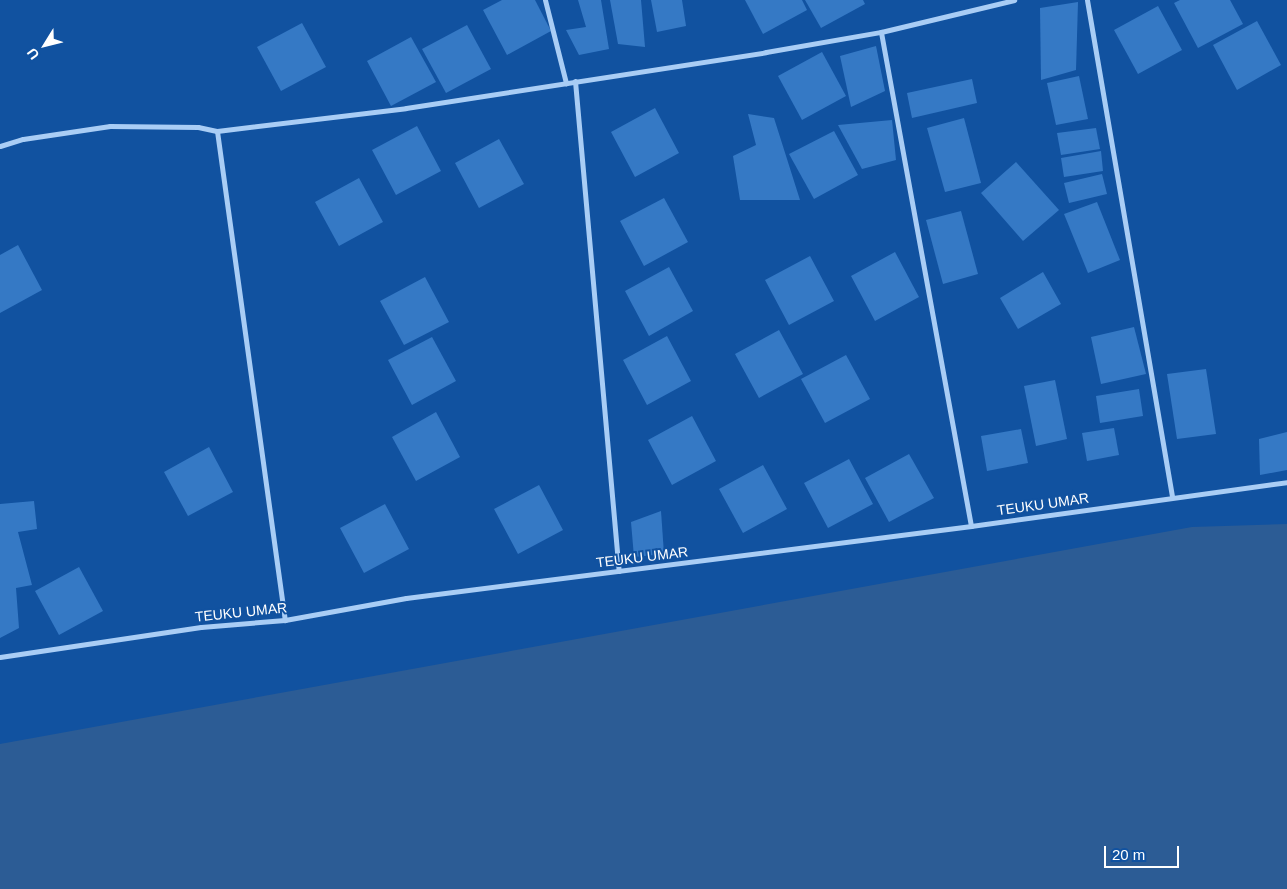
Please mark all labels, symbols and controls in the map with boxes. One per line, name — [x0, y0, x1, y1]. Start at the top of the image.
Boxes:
north arrow — [20, 20, 70, 70]
text: U — [23, 45, 42, 63]
street label: TEUKU UMAR — [996, 489, 1090, 519]
street label: TEUKU UMAR — [595, 543, 689, 571]
street label: TEUKU UMAR — [194, 599, 288, 625]
scale bar — [1107, 836, 1182, 868]
text: 20 m — [1112, 846, 1145, 863]

